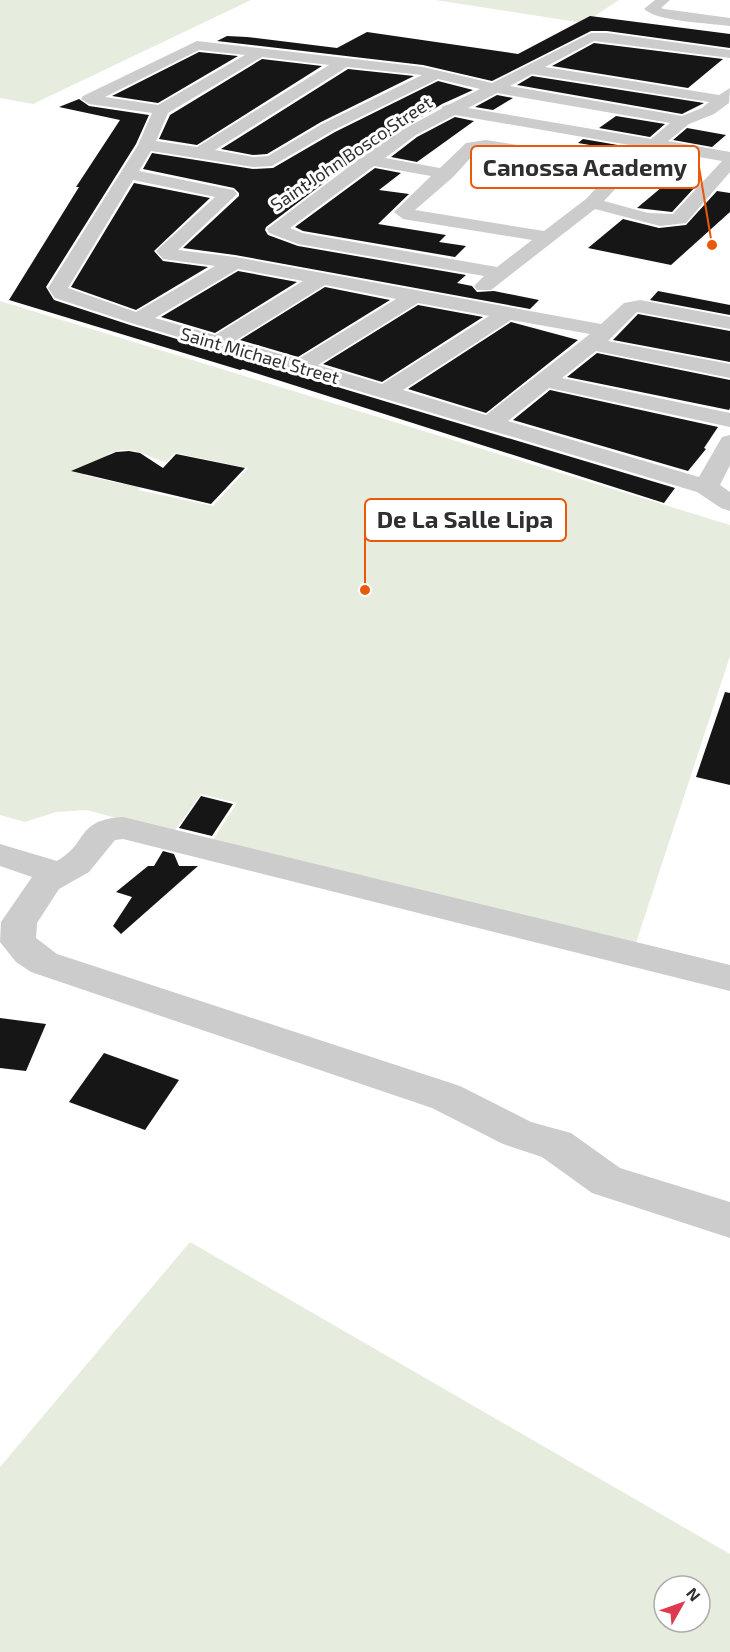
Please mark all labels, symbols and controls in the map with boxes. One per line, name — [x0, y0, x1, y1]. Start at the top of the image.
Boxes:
street label: Saint John Bosco Street — [266, 91, 436, 215]
callout: Canossa Academy — [471, 146, 699, 188]
text: Canossa Academy — [483, 152, 688, 181]
street label: Saint Michael Street — [178, 322, 342, 388]
callout: De La Salle Lipa — [365, 499, 566, 541]
text: De La Salle Lipa — [377, 504, 553, 533]
north arrow — [652, 1574, 712, 1634]
text: N — [683, 1584, 705, 1605]

